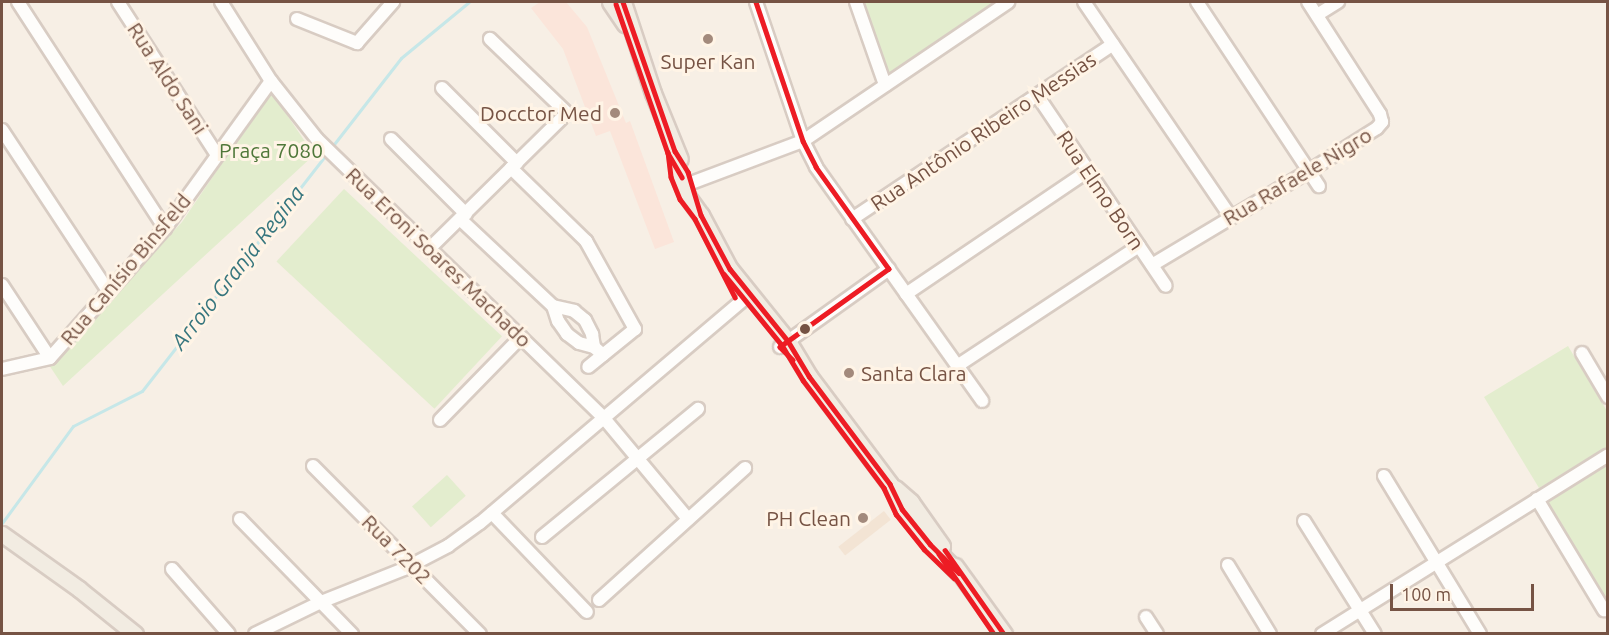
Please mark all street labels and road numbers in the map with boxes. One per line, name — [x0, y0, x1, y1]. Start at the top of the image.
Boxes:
street label: Rua Aldo Sani — [123, 17, 213, 139]
street label: Rua Antônio Ribeiro Messias — [866, 46, 1100, 216]
street label: Rua Rafaele Nigro — [1218, 122, 1376, 230]
street label: Rua Elmo Born — [1052, 125, 1150, 255]
street label: Rua Eroni Soares Machado — [341, 162, 537, 352]
street label: Rua Canísio Binsfeld — [54, 188, 196, 350]
street label: Rua 7202 — [357, 509, 437, 589]

